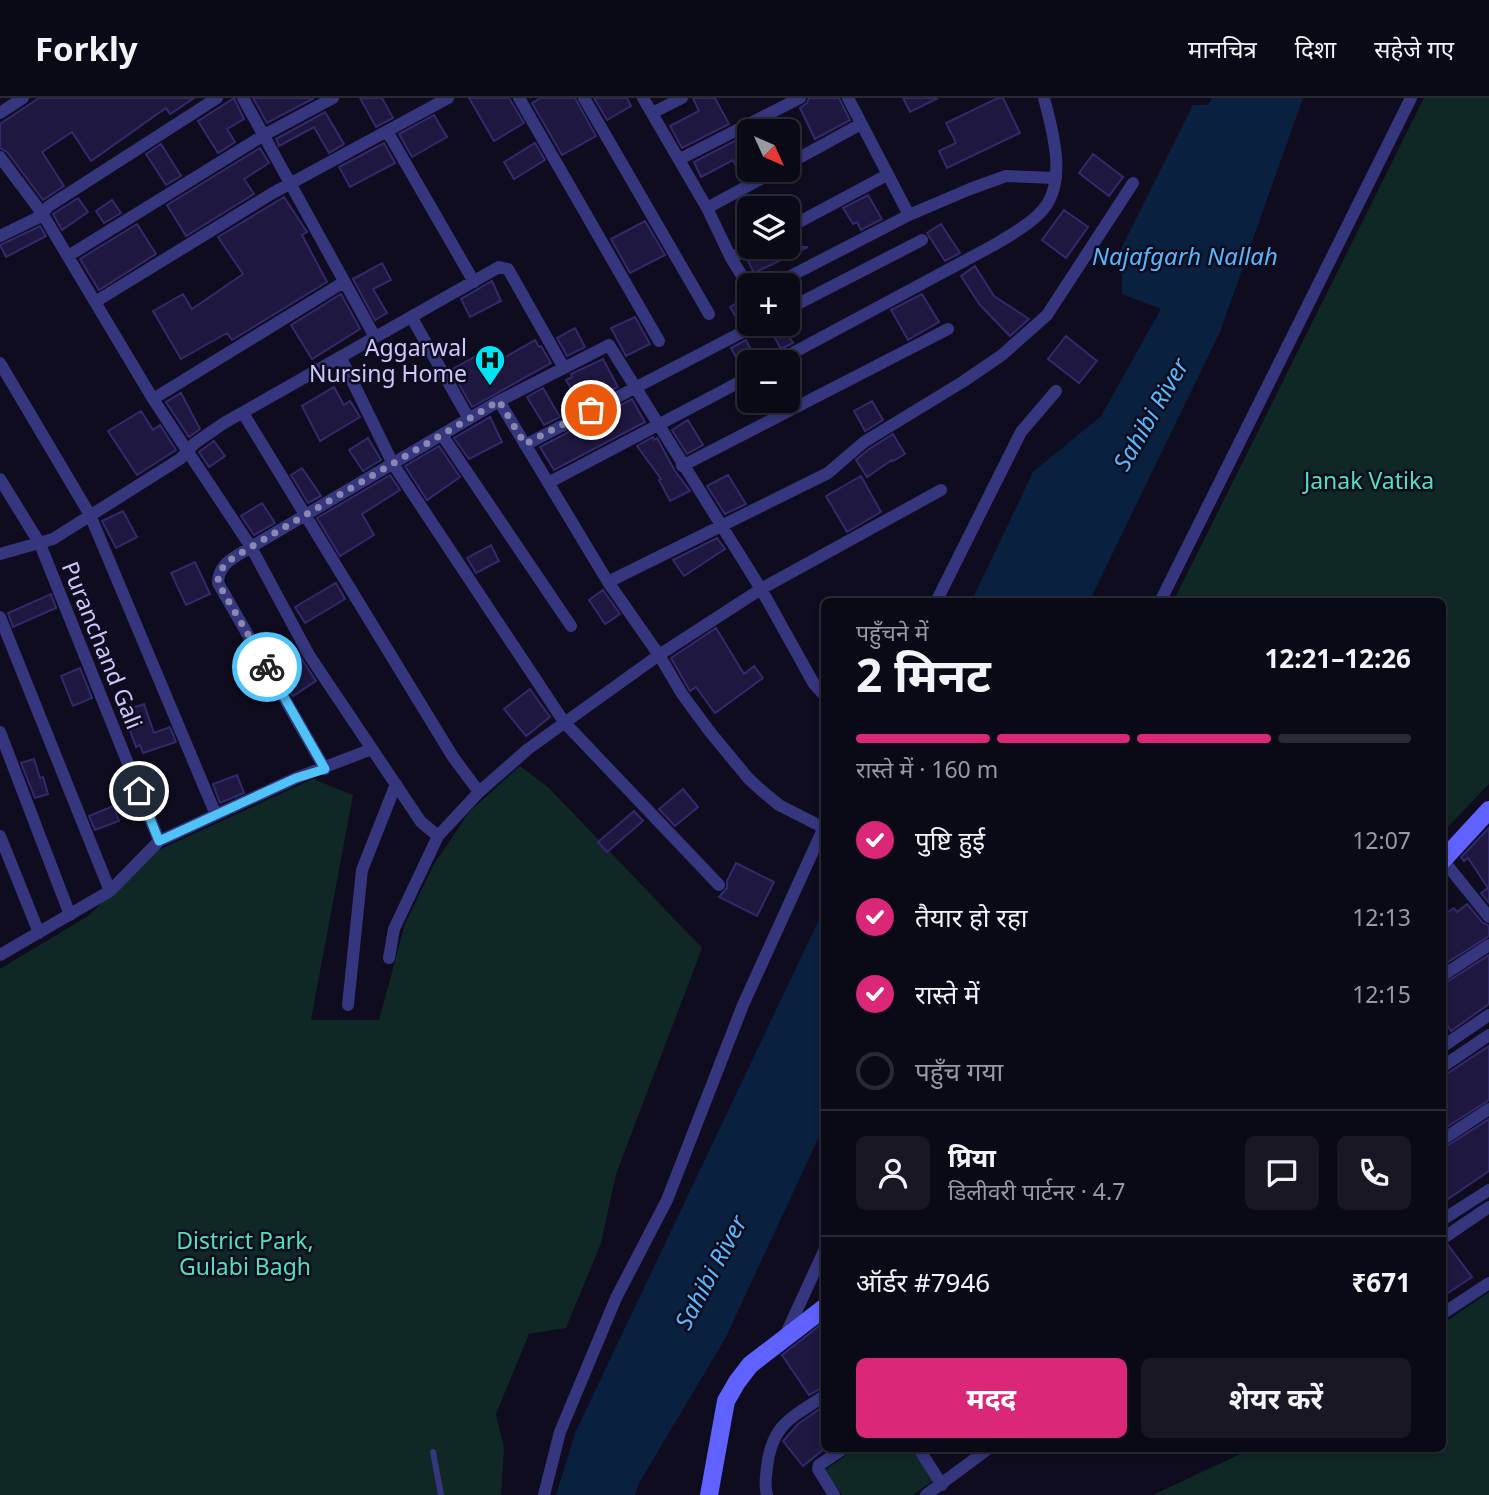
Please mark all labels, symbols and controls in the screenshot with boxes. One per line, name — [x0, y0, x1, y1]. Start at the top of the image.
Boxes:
text: Forkly — [35, 26, 138, 71]
text: मानचित्र — [1188, 32, 1257, 65]
text: दिशा — [1295, 32, 1336, 65]
text: सहेजे गए — [1374, 32, 1454, 65]
north arrow — [737, 119, 800, 182]
map controls — [737, 119, 800, 413]
button: layers — [737, 196, 800, 259]
water label: Najafgarh Nallah — [1092, 239, 1278, 272]
button: + — [737, 273, 800, 336]
place label: Aggarwal Nursing Home — [309, 331, 467, 389]
hospital icon: Aggarwal Nursing Home — [473, 343, 507, 387]
button: − — [737, 350, 800, 413]
water label: Sahibi River — [1104, 350, 1196, 476]
pin — [561, 380, 621, 440]
icon: bag — [572, 391, 610, 429]
park label: Janak Vatika — [1302, 464, 1434, 496]
street label: Puranchand Gali — [55, 556, 151, 734]
text: पहुँचने में — [856, 616, 928, 648]
courier — [232, 632, 302, 702]
text: 12:21–12:26 — [1264, 640, 1411, 676]
text: 2 मिनट — [856, 643, 991, 705]
icon: bike — [248, 648, 286, 686]
text: रास्ते में · 160 m — [856, 753, 998, 785]
pin — [109, 761, 169, 821]
icon: home — [120, 772, 158, 810]
icon: check — [856, 821, 894, 859]
text: पुष्टि हुई — [915, 822, 985, 858]
text: 12:07 — [1352, 824, 1411, 856]
icon: check — [856, 898, 894, 936]
text: तैयार हो रहा — [915, 899, 1028, 935]
text: 12:13 — [1352, 901, 1411, 933]
icon: check — [856, 975, 894, 1013]
text: रास्ते में — [915, 976, 980, 1012]
text: 12:15 — [1352, 978, 1411, 1010]
text: पहुँच गया — [915, 1053, 1003, 1089]
button: person — [856, 1136, 930, 1210]
button: chat — [1245, 1136, 1319, 1210]
button: phone — [1337, 1136, 1411, 1210]
text: प्रिया — [948, 1139, 996, 1175]
text: डिलीवरी पार्टनर · 4.7 — [948, 1175, 1125, 1207]
water label: Sahibi River — [666, 1208, 755, 1335]
park label: District Park, Gulabi Bagh — [176, 1224, 314, 1282]
text: ऑर्डर #7946 — [856, 1264, 990, 1300]
text: ₹671 — [1352, 1264, 1411, 1300]
button: मदद — [856, 1358, 1127, 1438]
button: शेयर करें — [1141, 1358, 1411, 1438]

